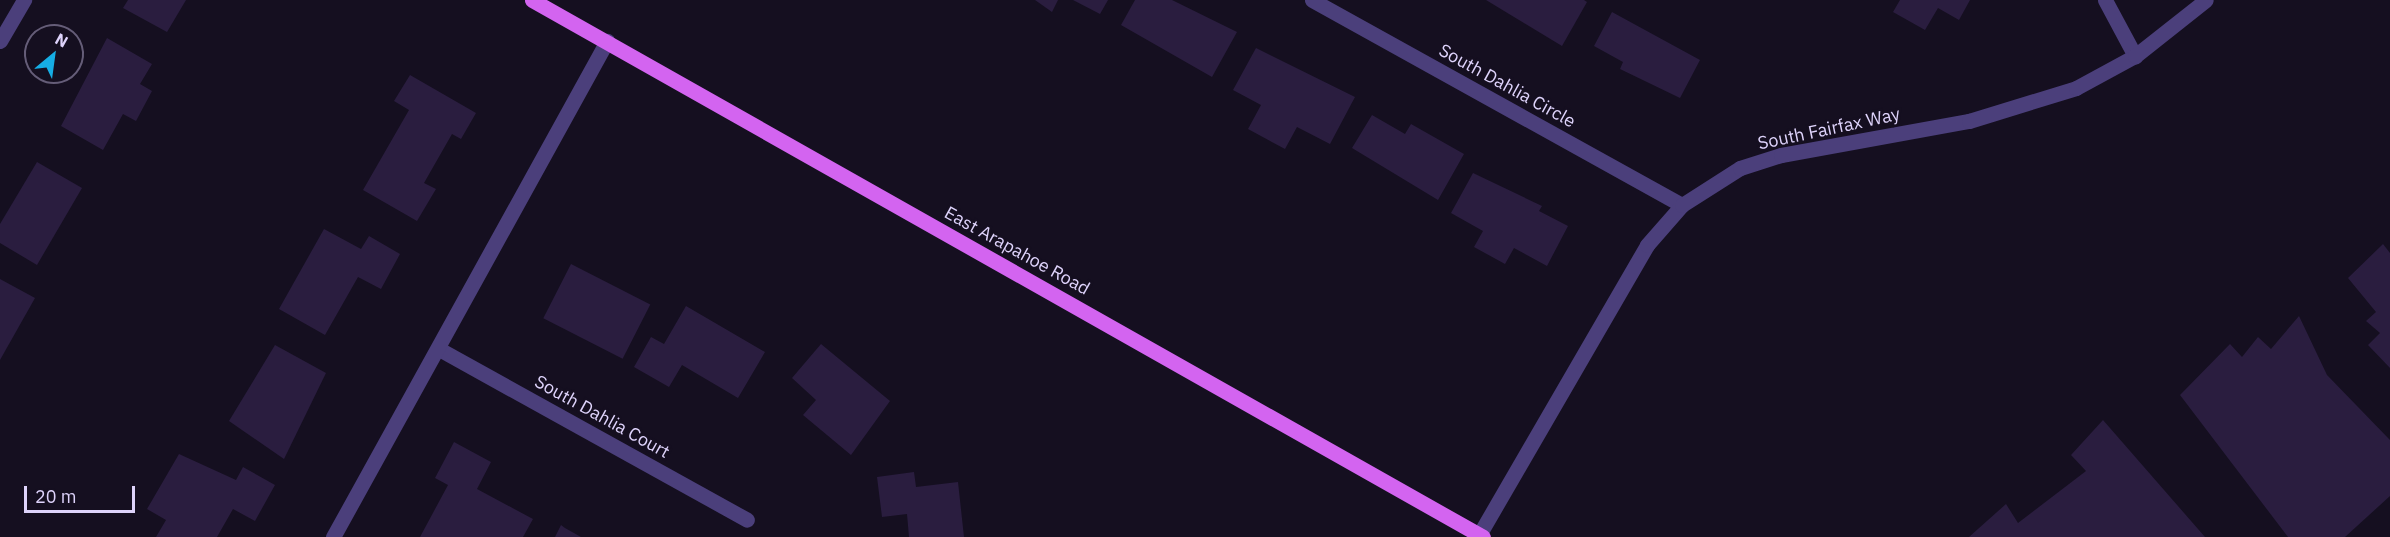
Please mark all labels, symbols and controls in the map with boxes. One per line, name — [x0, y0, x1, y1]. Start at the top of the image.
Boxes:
north arrow — [24, 24, 84, 84]
text: N — [52, 28, 72, 52]
street label: South Dahlia Circle — [1435, 40, 1579, 132]
street label: South Fairfax Way — [1756, 103, 1902, 155]
street label: East Arapahoe Road — [941, 202, 1093, 300]
street label: South Dahlia Court — [531, 371, 673, 463]
scale bar — [27, 474, 138, 512]
text: 20 m — [35, 485, 77, 508]

